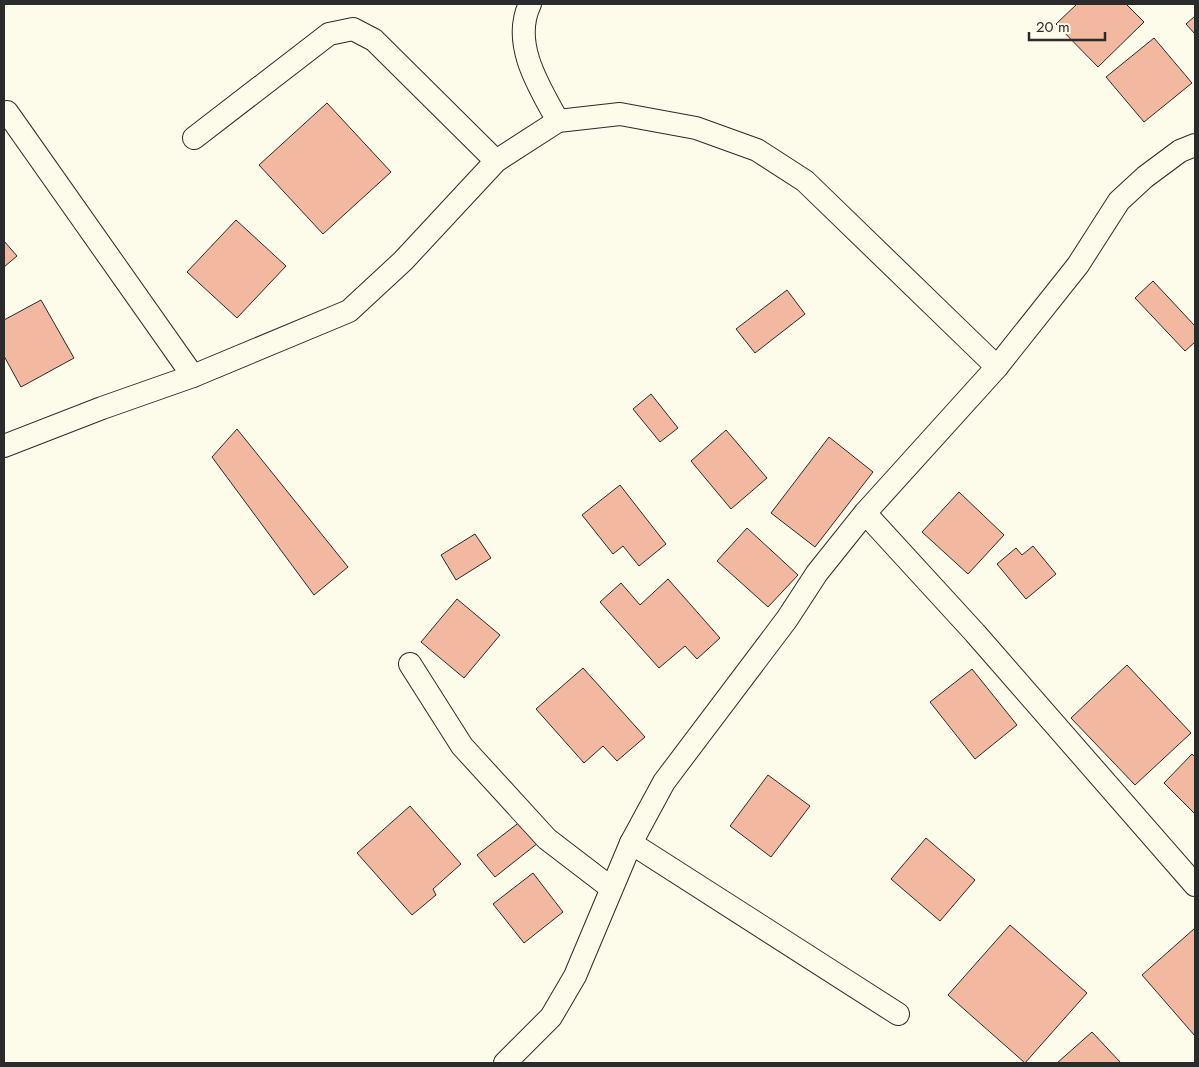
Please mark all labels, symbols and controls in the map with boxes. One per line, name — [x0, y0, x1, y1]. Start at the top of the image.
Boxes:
scale bar — [1029, 10, 1105, 42]
text: 20 m — [1036, 16, 1070, 38]

